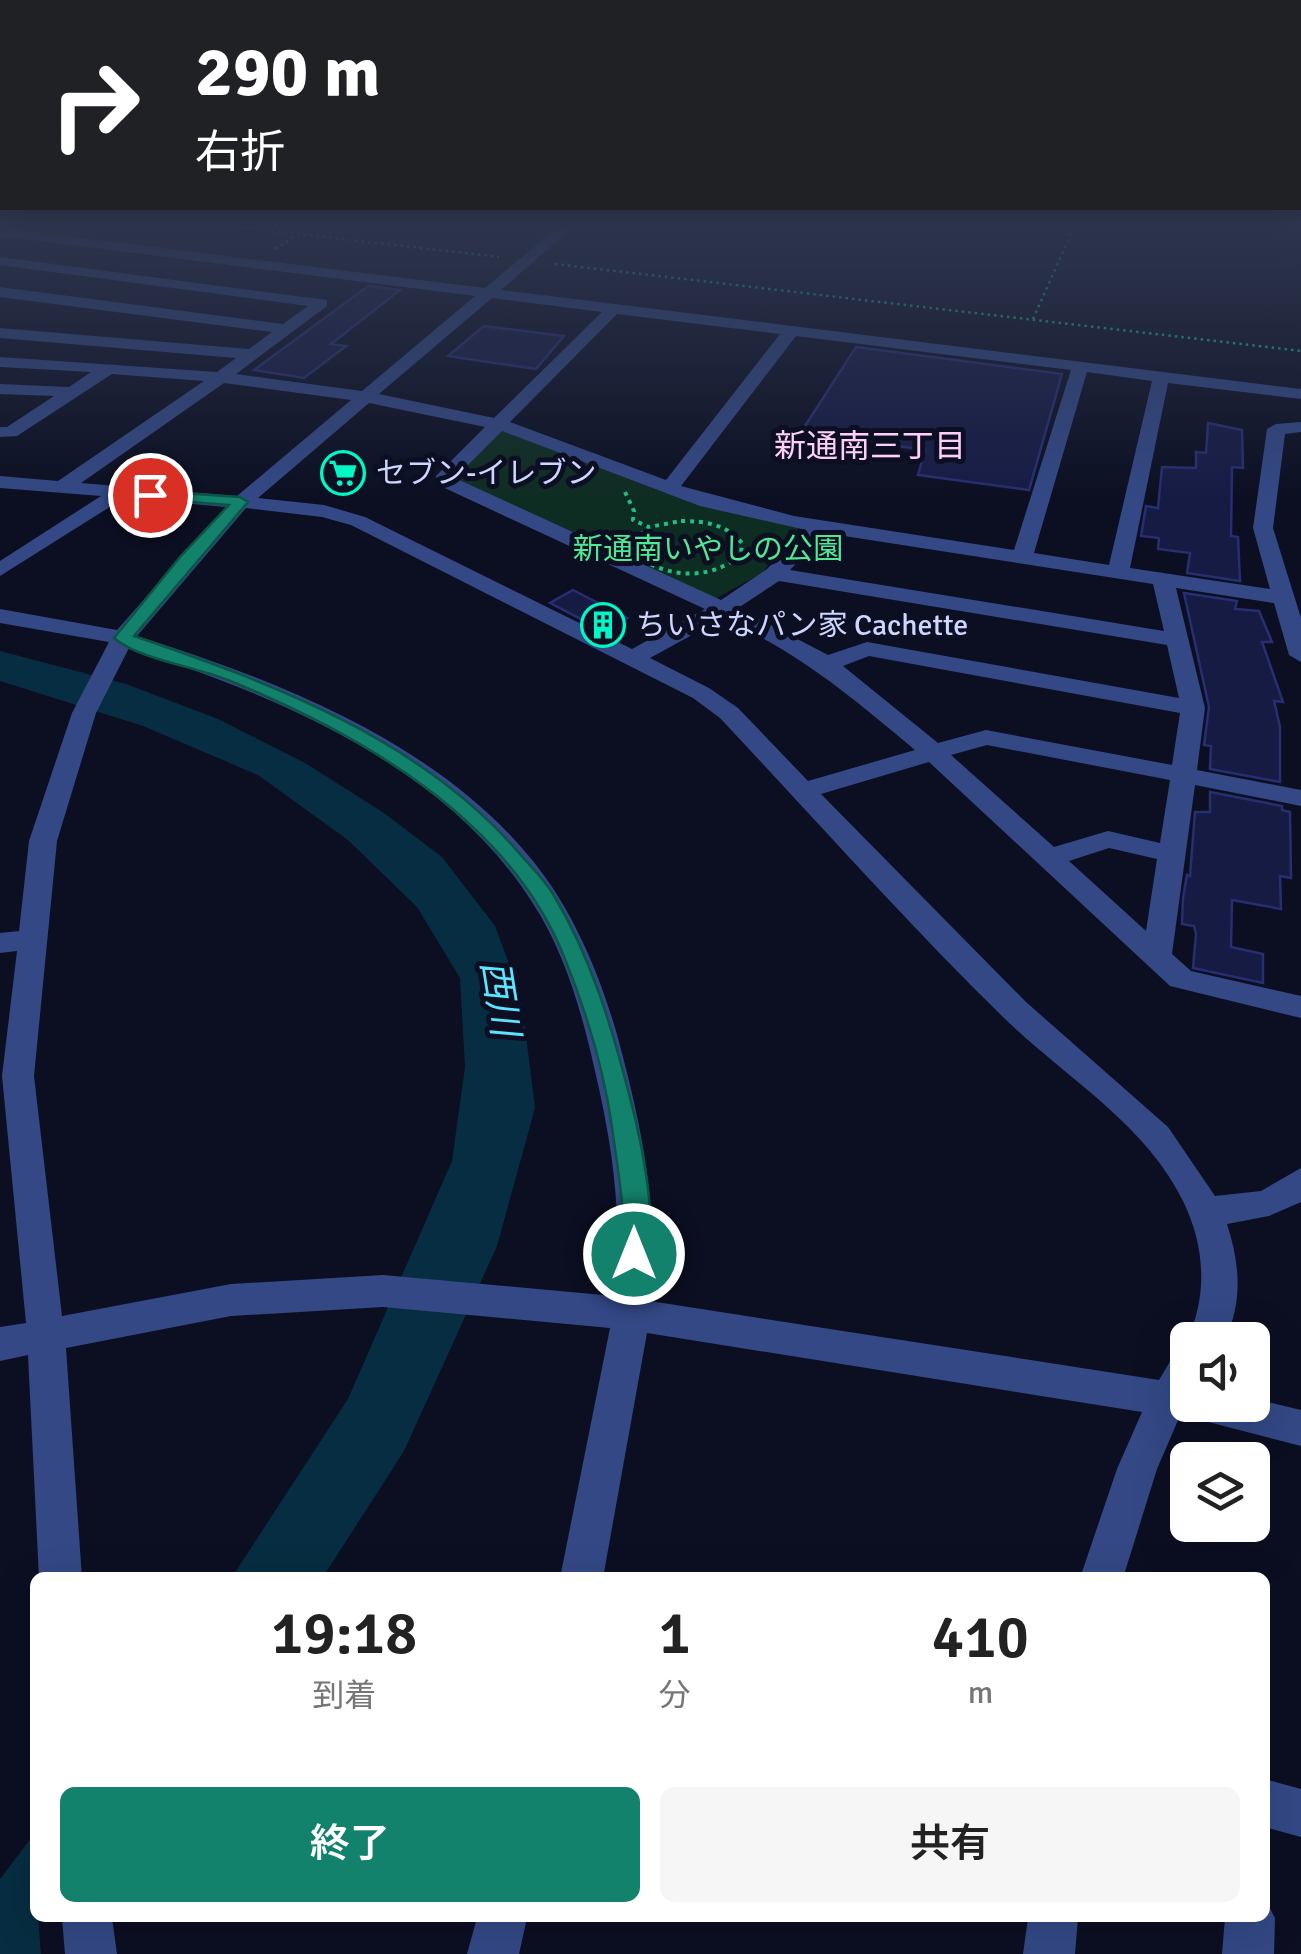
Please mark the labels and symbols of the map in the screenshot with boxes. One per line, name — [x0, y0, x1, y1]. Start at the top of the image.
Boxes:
district label: 新通南三丁目 — [774, 427, 966, 466]
supermarket icon: セブン-イレブン — [320, 450, 366, 496]
pin — [108, 453, 193, 538]
place label: セブン-イレブン — [376, 455, 597, 492]
park label: 新通南いやしの公園 — [573, 531, 843, 568]
building icon: ちいさなパン家 Cachette — [580, 602, 626, 648]
place label: ちいさなパン家 Cachette — [636, 607, 968, 644]
water label: 西川 — [471, 957, 530, 1043]
position arrow — [582, 1202, 686, 1306]

